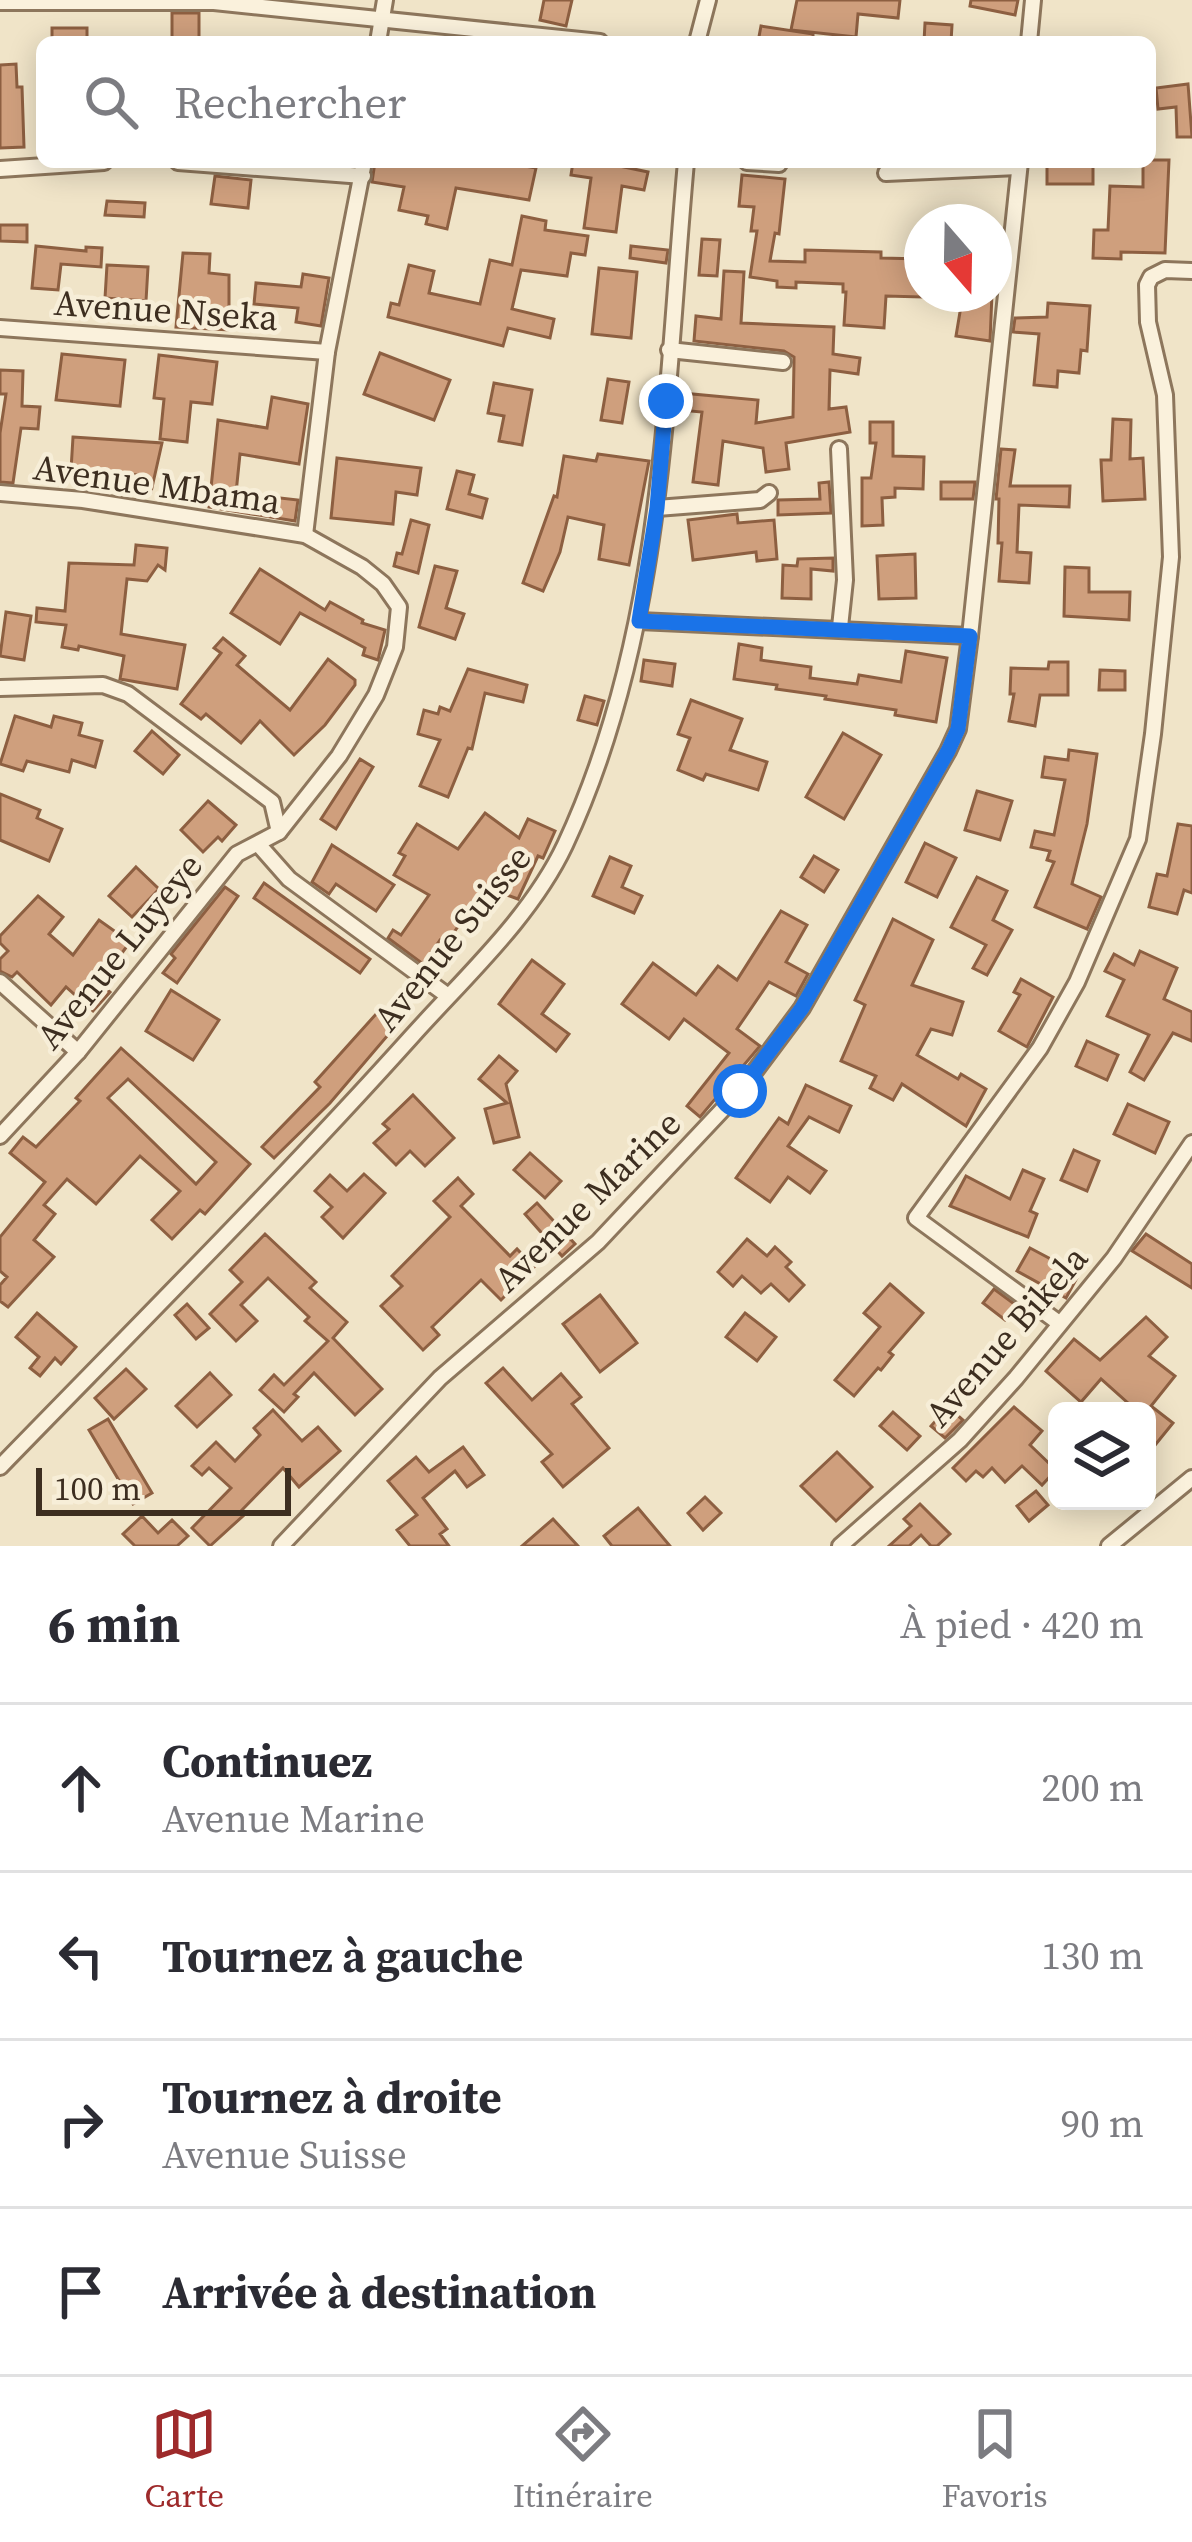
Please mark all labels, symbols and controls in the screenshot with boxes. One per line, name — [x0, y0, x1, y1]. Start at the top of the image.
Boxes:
search box — [36, 36, 1156, 168]
icon: search — [78, 69, 144, 135]
text: Rechercher — [174, 71, 406, 133]
north arrow — [904, 204, 1012, 312]
street label: Avenue Nseka — [52, 278, 280, 342]
route end — [639, 374, 693, 428]
street label: Avenue Mbama — [30, 442, 284, 526]
street label: Avenue Suisse — [362, 835, 542, 1041]
street label: Avenue Luyeye — [25, 843, 213, 1059]
route start — [713, 1064, 767, 1118]
street label: Avenue Marine — [483, 1099, 691, 1303]
street label: Avenue Bikela — [913, 1234, 1099, 1437]
map controls — [1048, 1402, 1156, 1510]
button: layers — [1048, 1402, 1156, 1510]
scale bar — [36, 1462, 291, 1515]
text: 100 m — [54, 1466, 141, 1511]
text: 6 min — [48, 1589, 180, 1659]
text: À pied · 420 m — [900, 1598, 1144, 1651]
text: Continuez — [162, 1730, 372, 1792]
icon: ahead — [48, 1755, 114, 1821]
text: 200 m — [1041, 1761, 1144, 1814]
text: Avenue Marine — [162, 1792, 425, 1845]
icon: left — [48, 1923, 114, 1989]
text: Tournez à gauche — [162, 1925, 523, 1987]
text: 130 m — [1041, 1929, 1144, 1982]
text: Tournez à droite — [162, 2066, 502, 2128]
icon: right — [48, 2091, 114, 2157]
text: 90 m — [1061, 2097, 1144, 2150]
text: Avenue Suisse — [162, 2128, 407, 2181]
icon: arrive — [48, 2259, 114, 2325]
text: Arrivée à destination — [162, 2261, 596, 2323]
tab: Carte — [144, 2401, 224, 2518]
tab: Itinéraire — [513, 2401, 653, 2518]
tab: Favoris — [941, 2401, 1048, 2518]

